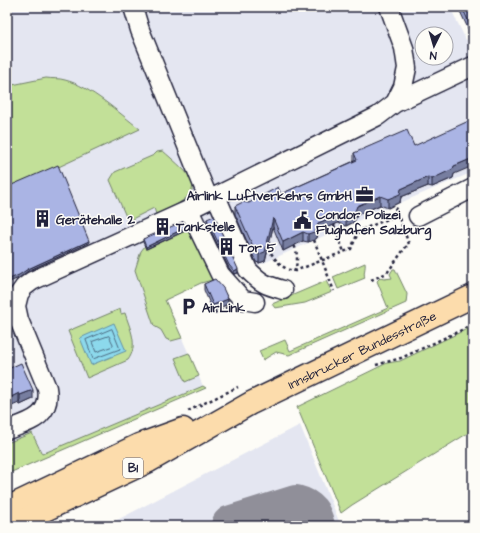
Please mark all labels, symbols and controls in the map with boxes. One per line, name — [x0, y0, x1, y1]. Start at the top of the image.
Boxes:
north arrow — [414, 26, 454, 66]
text: N — [429, 48, 437, 63]
office icon: Airlink Luftverkehrs GmbH — [355, 185, 375, 205]
place label: Airlink Luftverkehrs GmbH — [187, 187, 352, 205]
place label: Condor Polizei Flughafen Salzburg — [316, 206, 431, 241]
building icon: Gerätehalle 2 — [33, 209, 53, 229]
place label: Gerätehalle 2 — [56, 211, 135, 229]
public building icon: Condor Polizei Flughafen Salzburg — [293, 211, 313, 231]
building icon: Tankstelle — [153, 216, 173, 236]
place label: Tankstelle — [175, 218, 235, 236]
building icon: Tor 5 — [216, 237, 236, 257]
place label: Tor 5 — [238, 239, 277, 257]
parking icon: AirLink — [179, 297, 199, 317]
place label: AirLink — [202, 299, 246, 317]
street label: Innsbrucker Bundesstraße — [285, 307, 440, 394]
road number: B1 — [123, 458, 143, 478]

